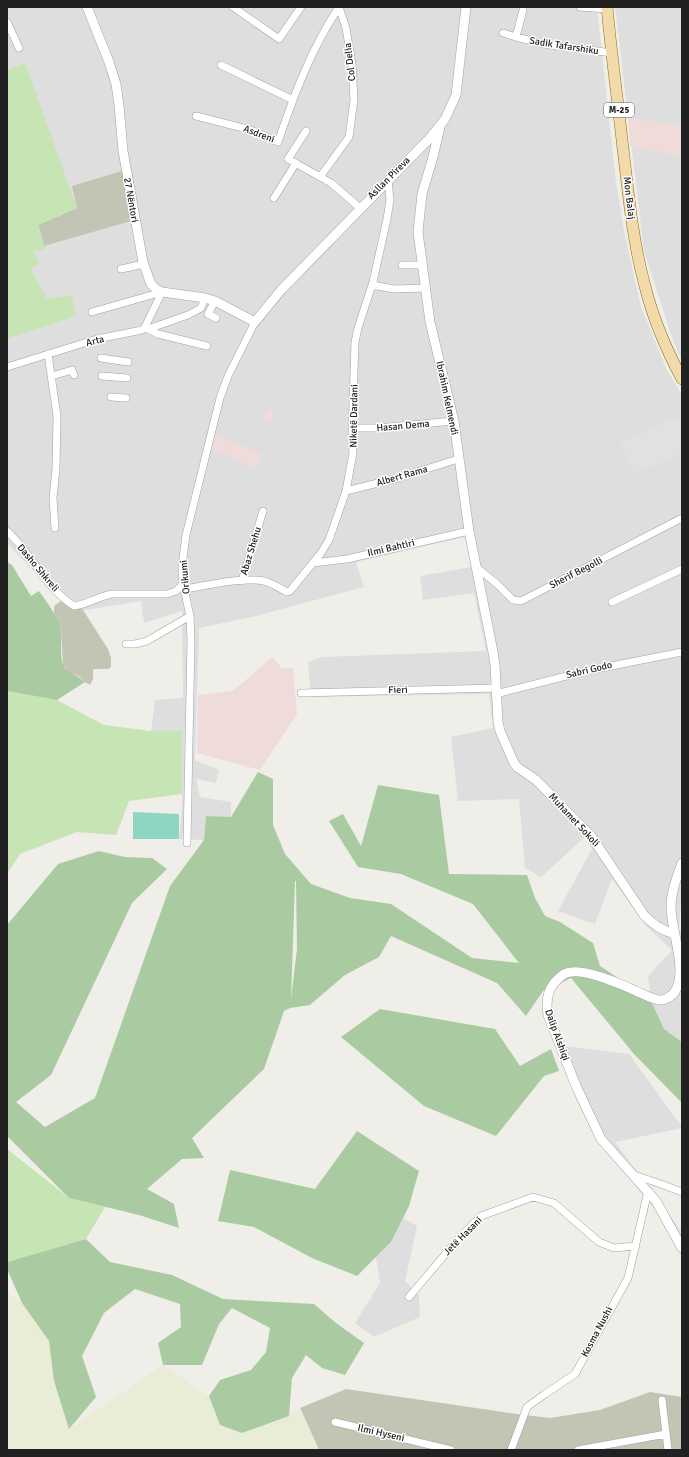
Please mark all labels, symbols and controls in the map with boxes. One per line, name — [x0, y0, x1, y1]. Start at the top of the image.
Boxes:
street label: Sadik Tafarshiku — [529, 35, 599, 57]
street label: Col Delia — [342, 42, 358, 82]
road number: M-25 — [604, 103, 634, 117]
street label: Asdreni — [242, 123, 276, 145]
street label: Asllan Pireva — [365, 154, 413, 202]
street label: Mon Balaj — [620, 176, 638, 220]
street label: 27 Nëntori — [121, 177, 141, 223]
street label: Arta — [85, 333, 105, 349]
street label: Ibrahim Kelmendi — [433, 360, 461, 436]
street label: Niketë Dardani — [347, 384, 361, 448]
street label: Hasan Dema — [376, 418, 430, 434]
street label: Albert Rama — [375, 463, 429, 489]
street label: Abaz Shehu — [238, 525, 264, 577]
street label: Ilmi Bahtiri — [366, 537, 416, 559]
street label: Dasho Shkreli — [15, 542, 61, 594]
street label: Sherif Begolli — [547, 554, 605, 592]
street label: Orikumi — [178, 559, 192, 595]
street label: Sabri Godo — [565, 659, 613, 681]
street label: Fieri — [388, 684, 408, 696]
street label: Muhamet Sokoli — [546, 791, 602, 849]
street label: Dalip Alshiqi — [542, 1008, 572, 1062]
street label: Jetë Hasani — [441, 1214, 485, 1258]
street label: Kosma Nushi — [579, 1305, 615, 1359]
street label: Ilmi Hyseni — [356, 1422, 406, 1444]

